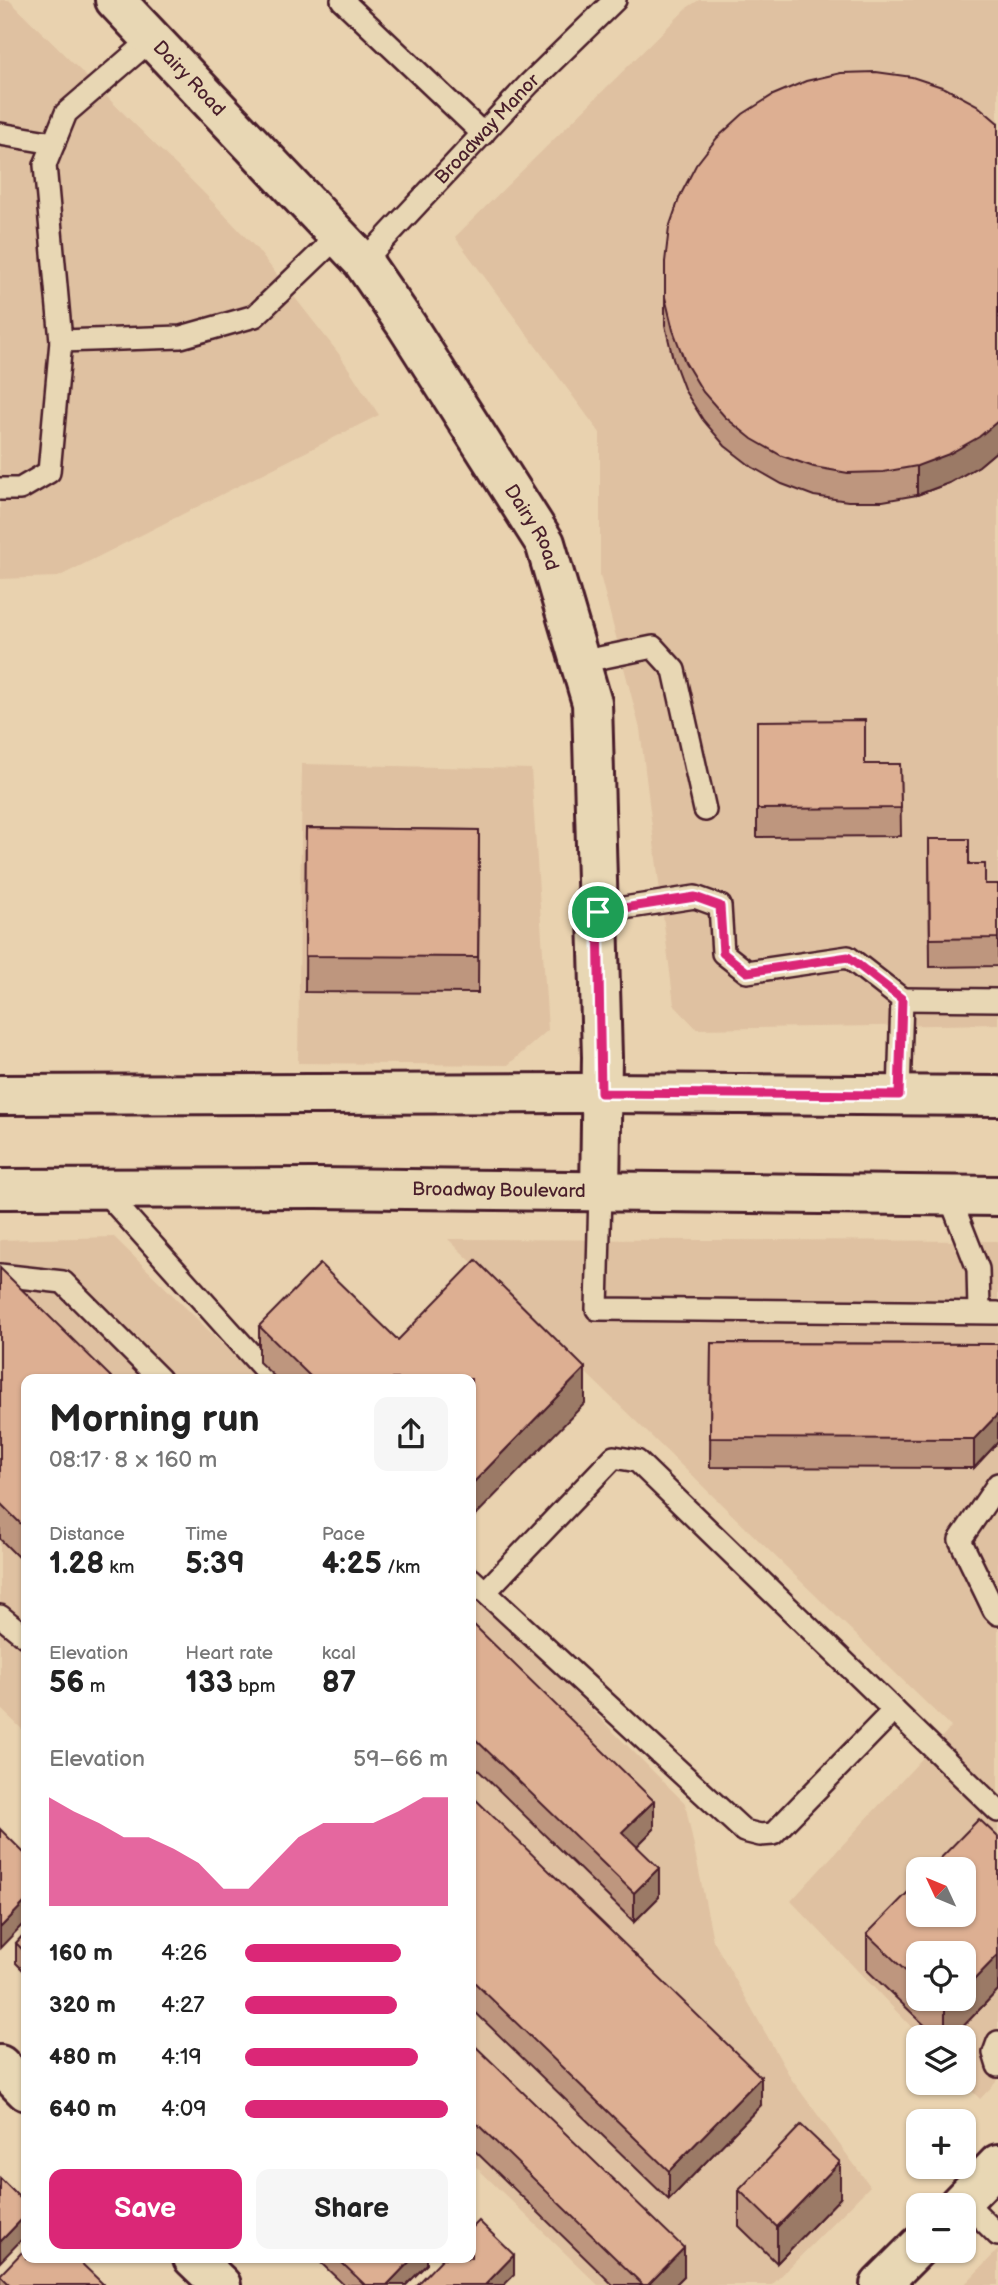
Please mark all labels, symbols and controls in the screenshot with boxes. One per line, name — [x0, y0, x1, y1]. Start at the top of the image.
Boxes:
street label: Dairy Road — [148, 36, 230, 121]
street label: Broadway Manor — [430, 68, 545, 189]
street label: Dairy Road — [499, 480, 564, 573]
pin — [568, 882, 628, 942]
icon: arrive — [579, 893, 617, 931]
street label: Broadway Boulevard — [412, 1178, 586, 1203]
text: Morning run — [49, 1397, 260, 1442]
button: share — [374, 1397, 448, 1471]
text: 08:17 · 8 × 160 m — [49, 1446, 217, 1474]
text: Distance — [49, 1523, 125, 1546]
text: Time — [185, 1523, 227, 1546]
text: Pace — [322, 1523, 365, 1546]
text: 1.28 — [49, 1546, 104, 1582]
text: 5:39 — [185, 1546, 245, 1582]
text: 4:25 — [322, 1546, 382, 1582]
text: km — [104, 1556, 134, 1579]
text: /km — [382, 1556, 421, 1579]
text: Elevation — [49, 1642, 128, 1665]
text: Heart rate — [185, 1642, 273, 1665]
text: kcal — [322, 1642, 356, 1665]
text: 56 — [49, 1665, 85, 1701]
text: 133 — [185, 1665, 233, 1701]
text: 87 — [322, 1665, 356, 1701]
text: m — [85, 1675, 105, 1698]
text: bpm — [233, 1675, 276, 1698]
text: Elevation — [49, 1745, 145, 1773]
text: 59–66 m — [353, 1745, 448, 1773]
north arrow — [906, 1857, 976, 1927]
map controls — [906, 1857, 976, 2263]
text: 160 m — [49, 1939, 113, 1967]
text: 4:26 — [161, 1939, 207, 1967]
button: locate — [906, 1941, 976, 2011]
text: 320 m — [49, 1991, 116, 2019]
text: 4:27 — [161, 1991, 205, 2019]
button: layers — [906, 2025, 976, 2095]
text: 480 m — [49, 2043, 117, 2071]
text: 4:19 — [161, 2043, 202, 2071]
text: 640 m — [49, 2095, 117, 2123]
text: 4:09 — [161, 2095, 207, 2123]
button: + — [906, 2109, 976, 2179]
button: Save — [49, 2169, 242, 2249]
button: Share — [256, 2169, 448, 2249]
button: − — [906, 2193, 976, 2263]

